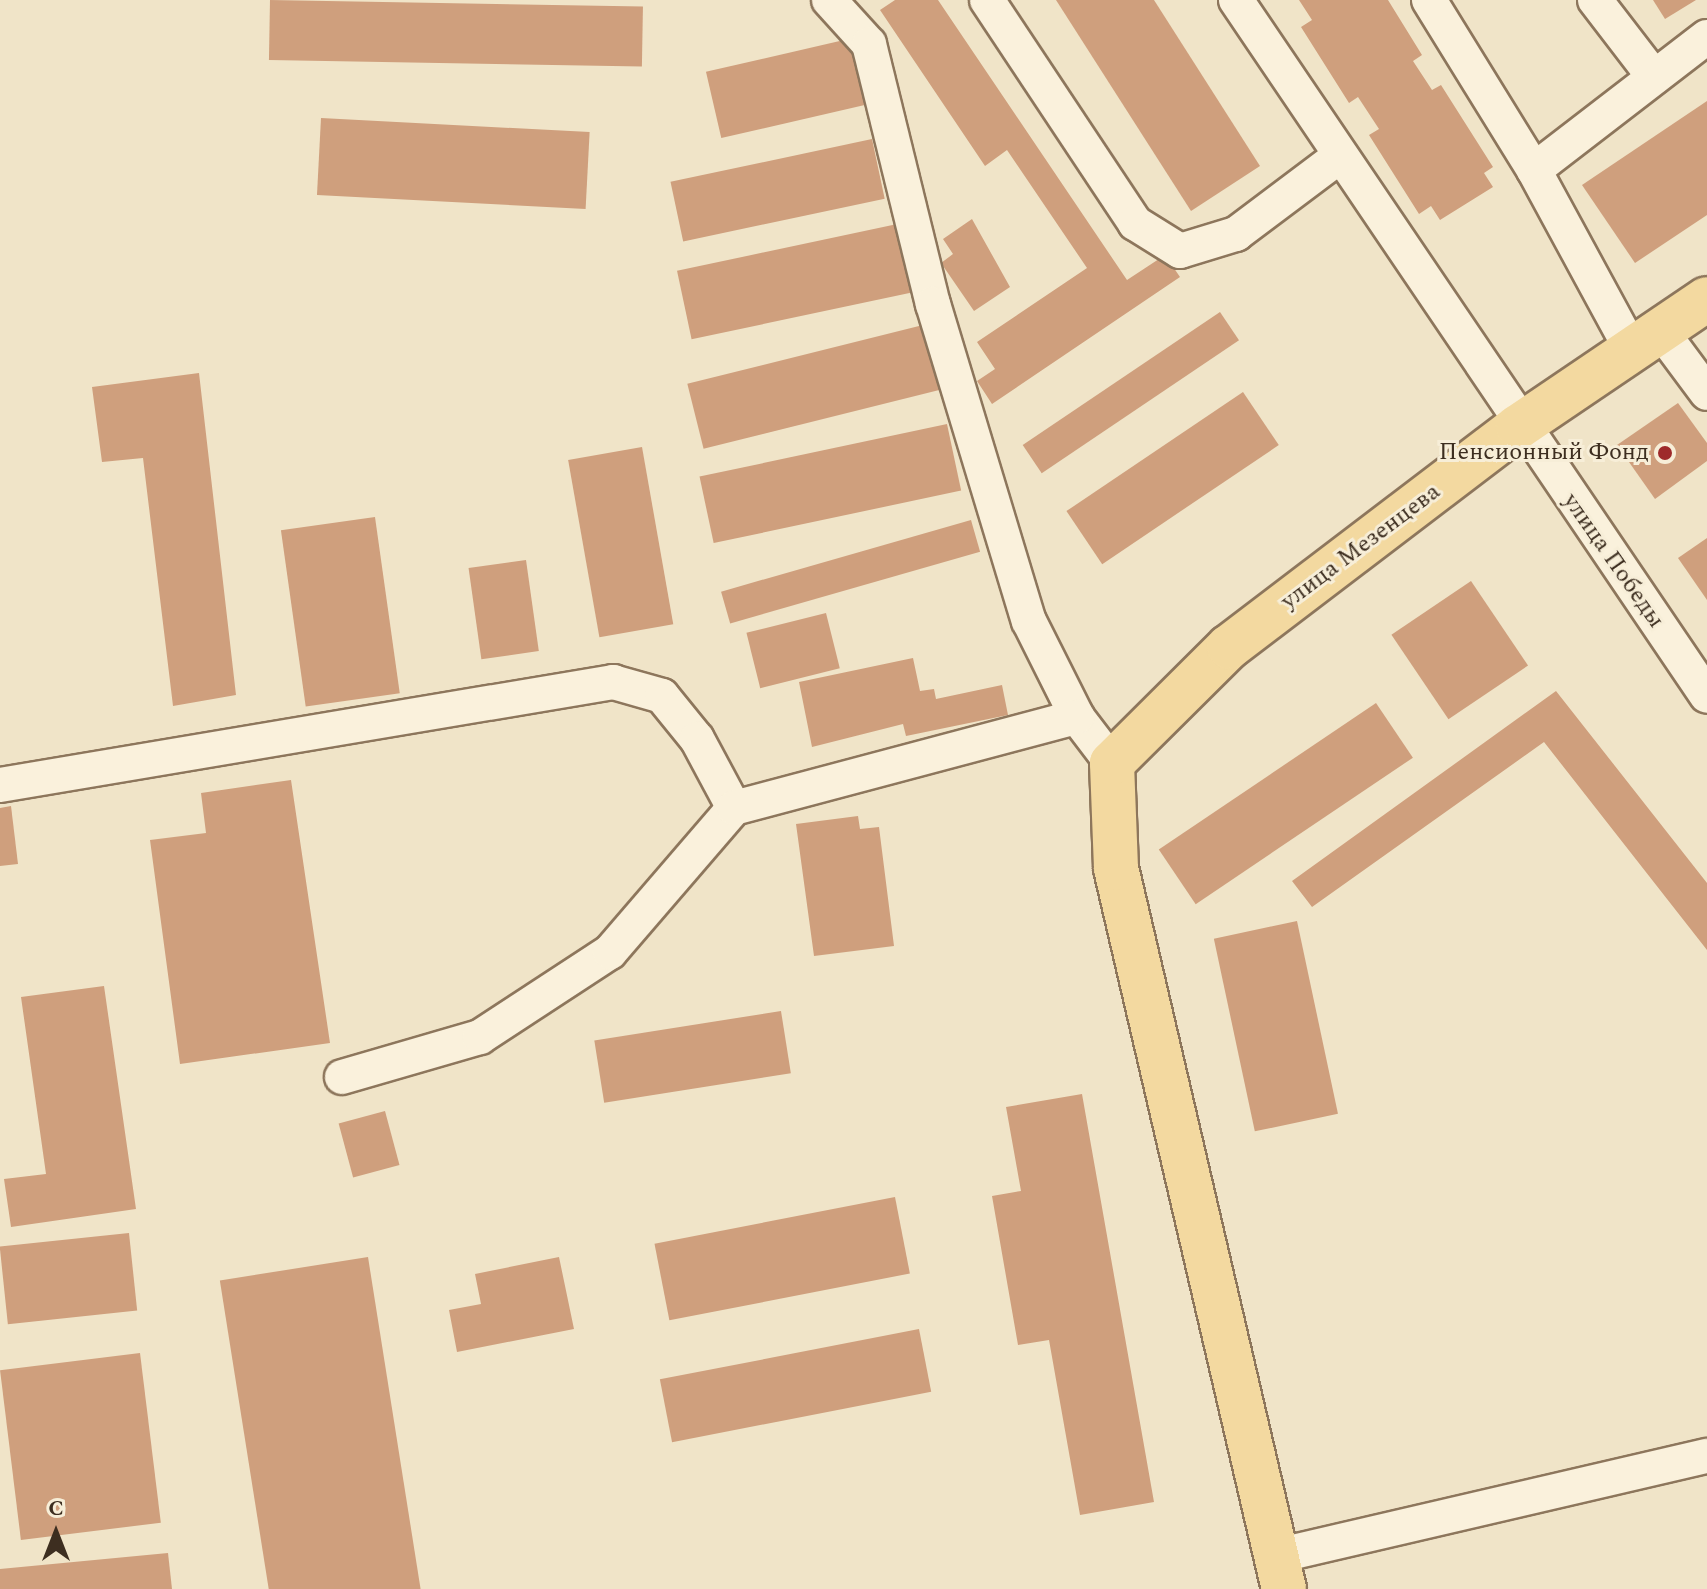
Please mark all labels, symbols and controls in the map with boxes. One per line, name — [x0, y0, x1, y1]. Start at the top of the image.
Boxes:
place label: Пенсионный Фонд — [1439, 439, 1649, 467]
marker: Пенсионный Фонд — [1656, 444, 1674, 462]
street label: улица Мезенцева — [1276, 478, 1446, 616]
street label: улица Победы — [1556, 488, 1670, 634]
text: С — [48, 1492, 64, 1525]
north arrow — [16, 1493, 96, 1573]

